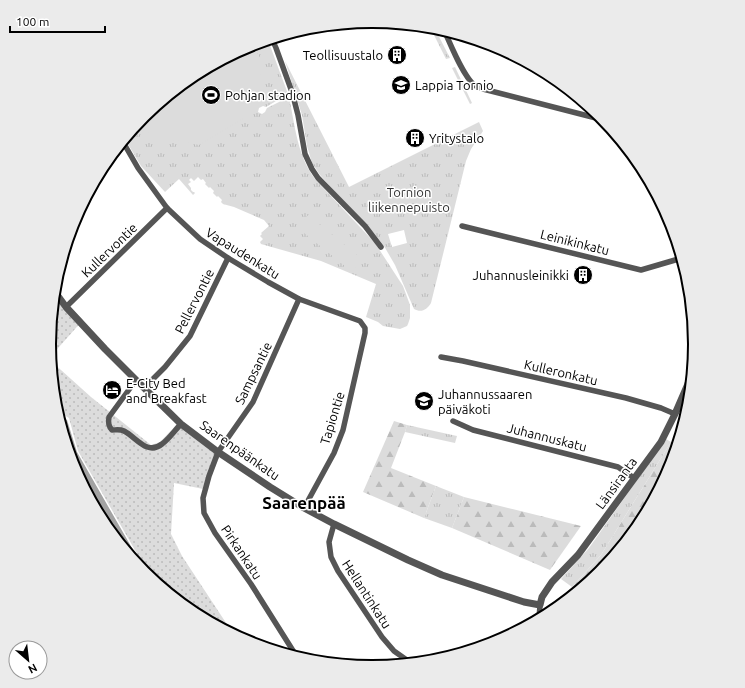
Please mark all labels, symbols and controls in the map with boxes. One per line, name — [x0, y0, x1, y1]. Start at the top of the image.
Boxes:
scale bar — [10, 8, 105, 34]
text: 100 m — [16, 15, 49, 28]
building icon: Teollisuustalo — [386, 44, 408, 66]
place label: Teollisuustalo — [303, 48, 383, 62]
school or university icon: Lappia Tornio — [390, 74, 412, 96]
place label: Lappia Tornio — [415, 78, 494, 92]
sports icon: Pohjan stadion — [200, 84, 222, 106]
place label: Pohjan stadion — [225, 88, 311, 102]
building icon: Yritystalo — [404, 127, 426, 149]
place label: Yritystalo — [429, 131, 484, 145]
park label: Tornion liikennepuisto — [368, 185, 450, 214]
street label: Kullervontie — [78, 220, 140, 280]
street label: Vapaudenkatu — [204, 225, 282, 281]
street label: Leinikinkatu — [539, 227, 611, 257]
building icon: Juhannusleinikki — [572, 264, 594, 286]
street label: Pellervontie — [172, 266, 216, 336]
place label: Juhannusleinikki — [473, 268, 569, 282]
street label: Sampsantie — [232, 340, 274, 406]
street label: Kulleronkatu — [523, 357, 599, 387]
place label: E-City Bed and Breakfast — [126, 376, 207, 405]
hotel icon: E-City Bed and Breakfast — [101, 379, 123, 401]
place label: Juhannussaaren päiväkoti — [438, 387, 532, 416]
street label: Tapiontie — [317, 390, 347, 446]
school or university icon: Juhannussaaren päiväkoti — [413, 390, 435, 412]
street label: Saarenpäänkatu — [198, 417, 282, 483]
street label: Juhannuskatu — [506, 420, 588, 454]
street label: Länsiranta — [593, 454, 639, 512]
district label: Saarenpää — [262, 493, 346, 512]
street label: Pirkankatu — [219, 522, 265, 582]
street label: Hellantinkatu — [340, 557, 394, 631]
north arrow — [8, 640, 48, 680]
text: N — [26, 662, 39, 676]

